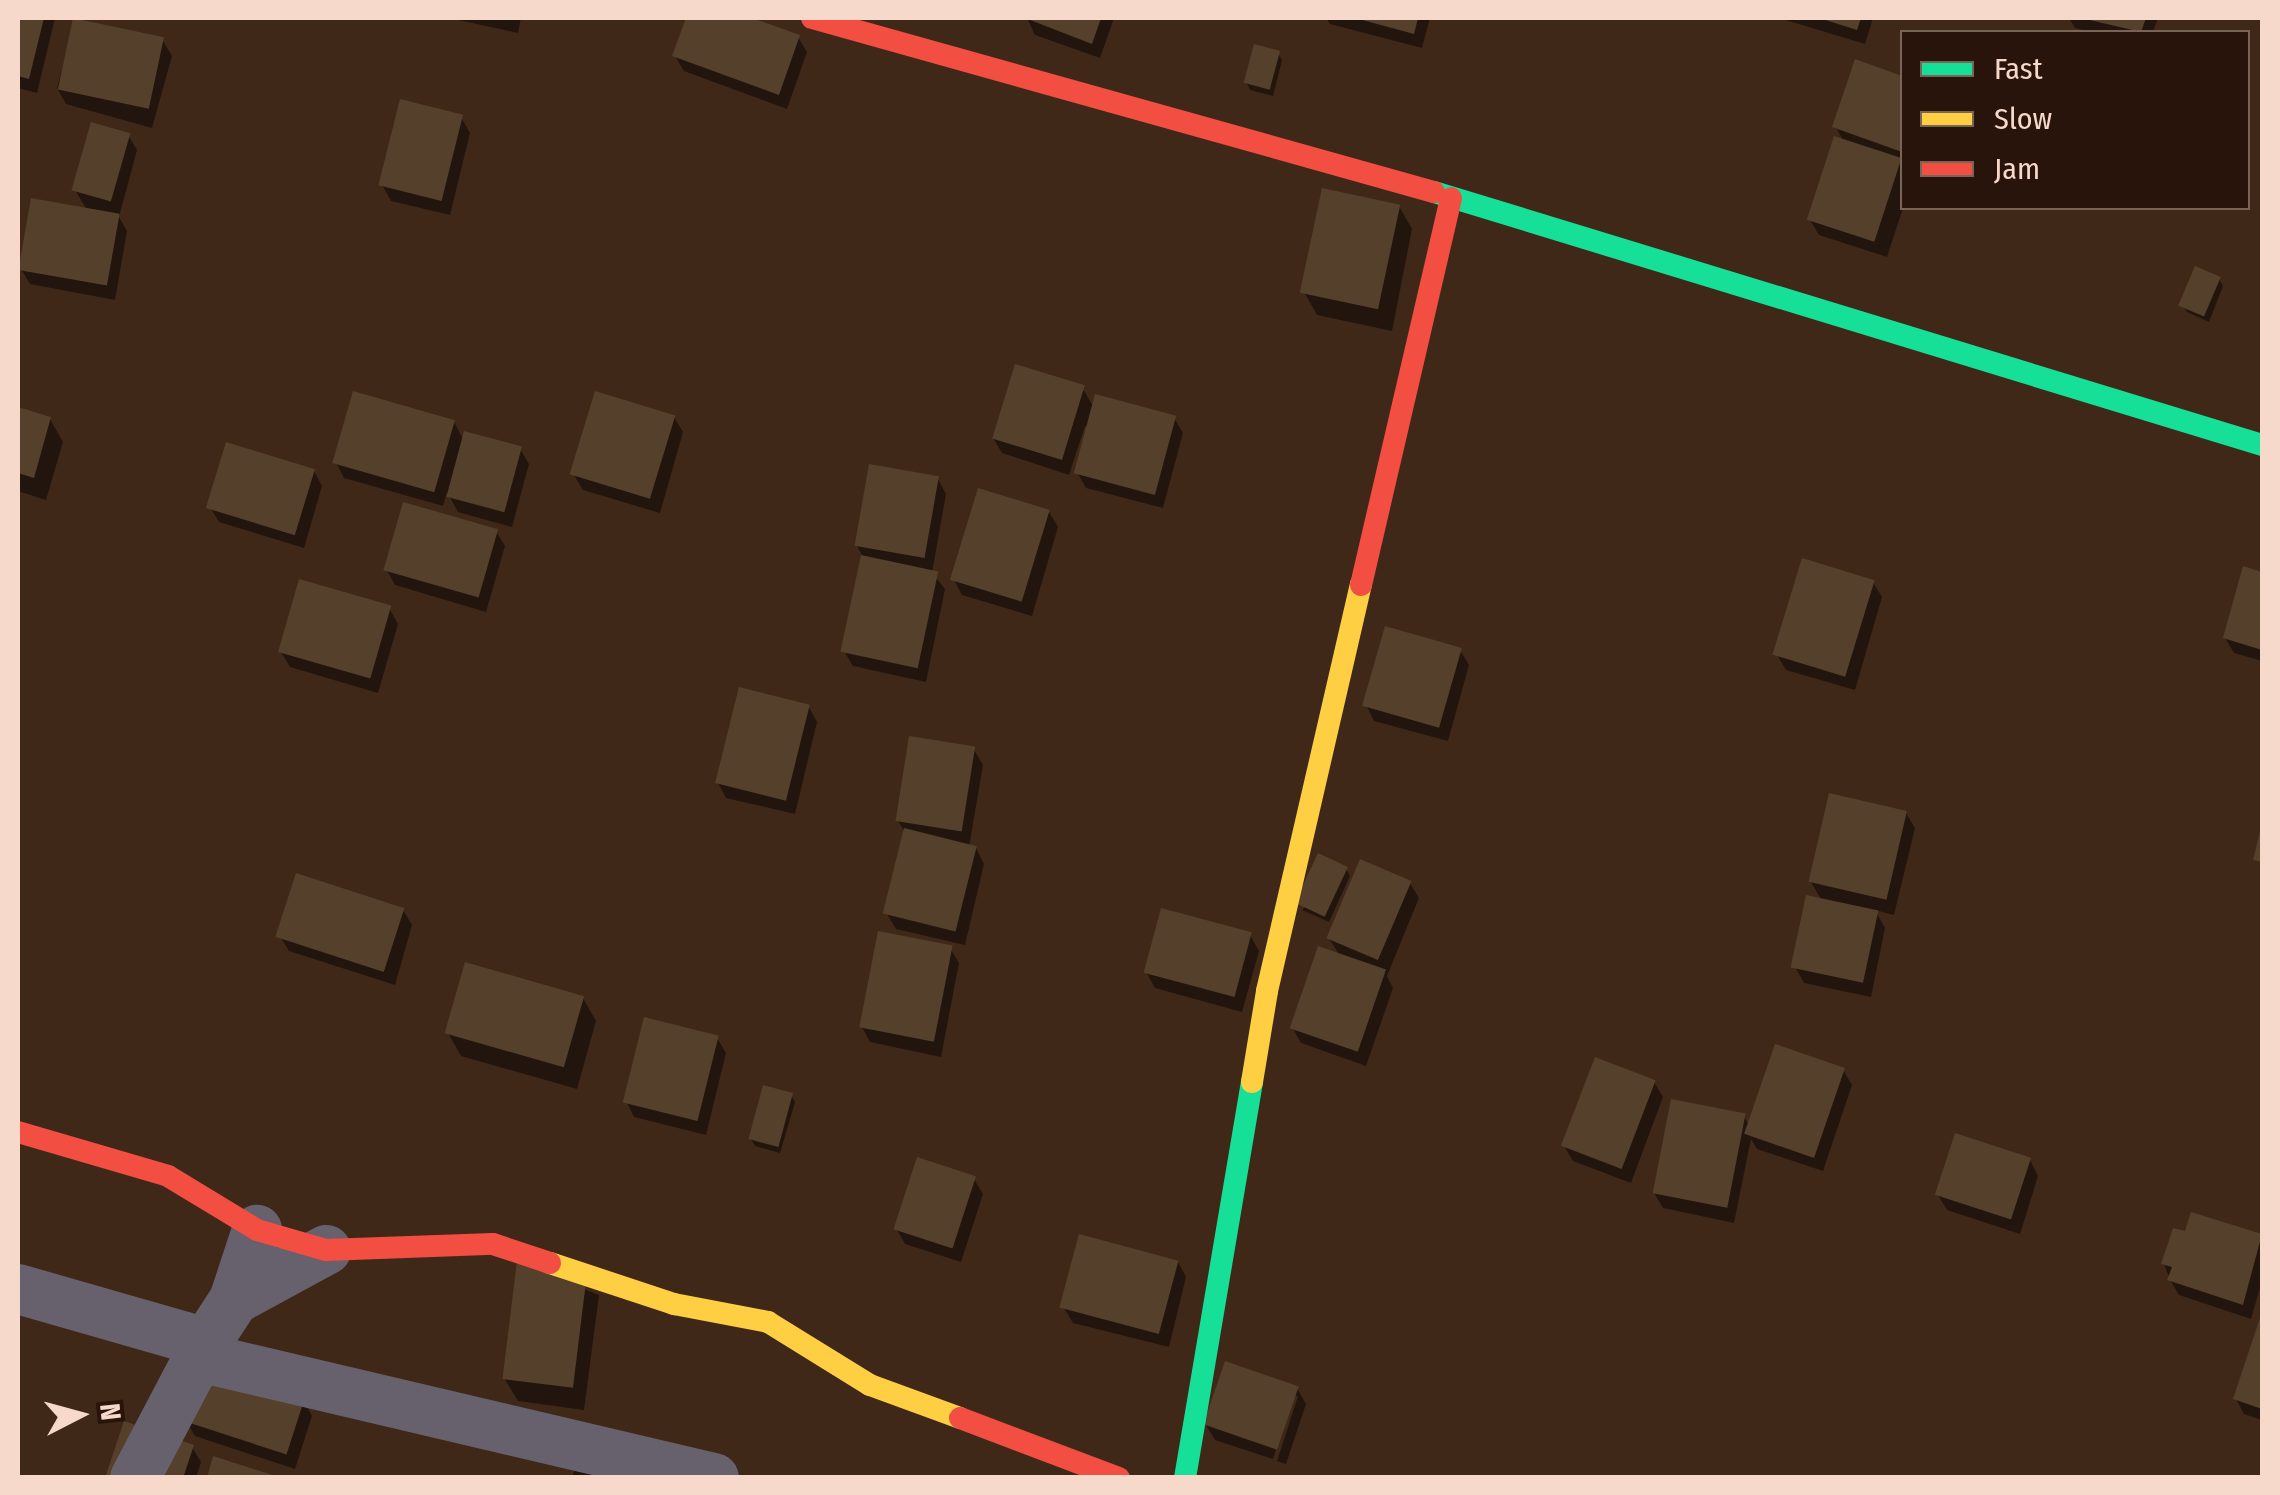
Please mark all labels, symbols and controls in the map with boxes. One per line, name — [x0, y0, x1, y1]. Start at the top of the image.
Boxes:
legend — [1900, 30, 2250, 210]
text: Fast — [1994, 51, 2042, 87]
text: Slow — [1994, 101, 2052, 137]
text: Jam — [1994, 151, 2040, 187]
north arrow — [30, 1365, 130, 1465]
text: N — [93, 1402, 128, 1422]

